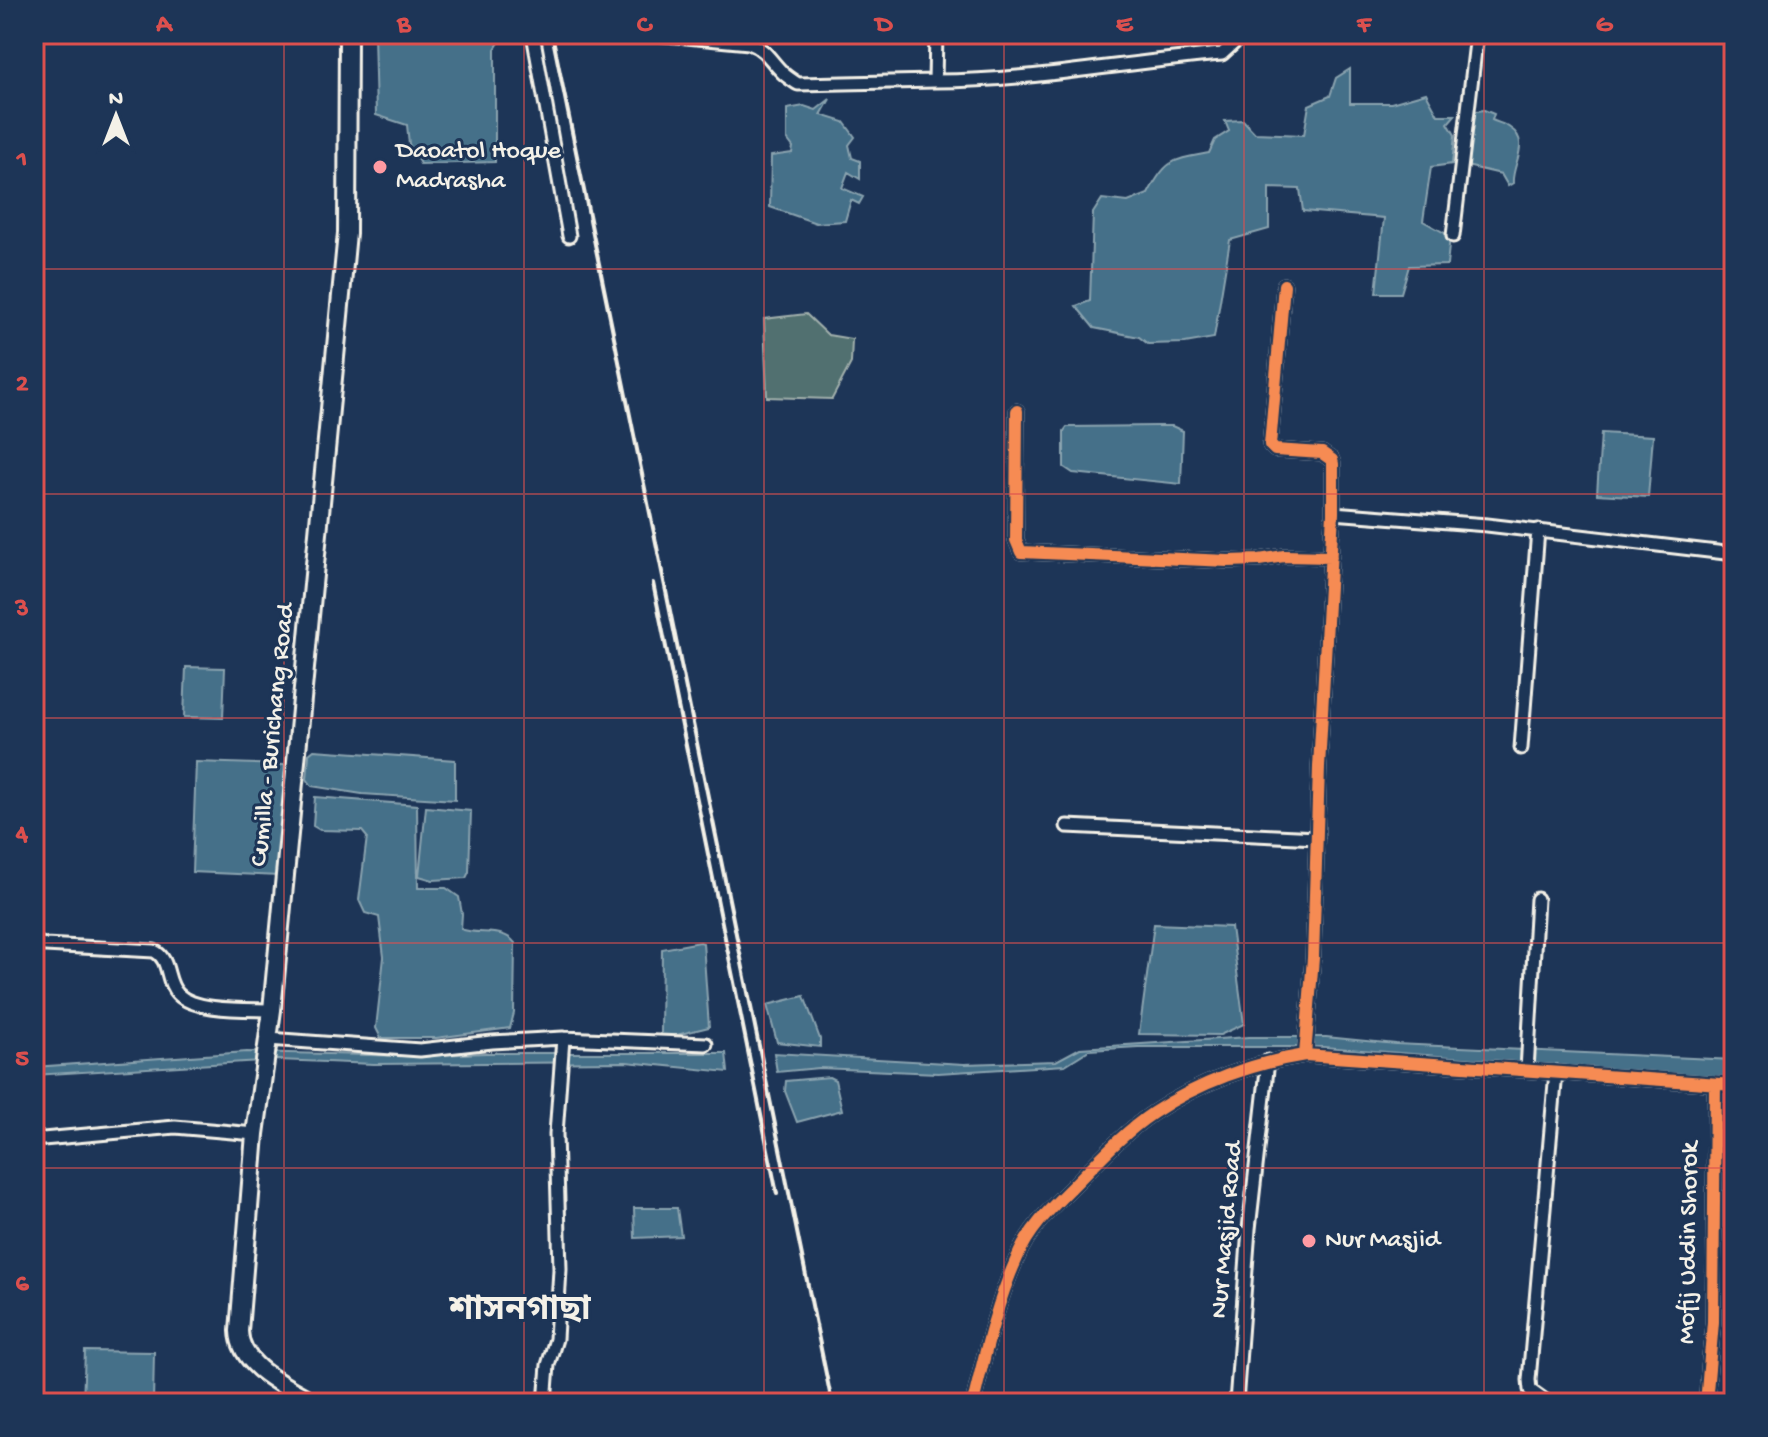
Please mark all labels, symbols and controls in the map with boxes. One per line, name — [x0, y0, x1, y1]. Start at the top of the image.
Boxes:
text: A — [155, 11, 173, 42]
text: B — [396, 11, 412, 42]
text: C — [637, 11, 654, 42]
text: D — [874, 11, 894, 42]
text: E — [1116, 11, 1134, 42]
text: F — [1356, 11, 1372, 42]
text: G — [1596, 11, 1614, 42]
north arrow — [76, 76, 156, 156]
text: N — [109, 87, 123, 113]
place label: Daoatol Hoque Madrasha — [394, 137, 561, 198]
text: 1 — [16, 146, 27, 177]
marker: Daoatol Hoque Madrasha — [371, 158, 389, 176]
text: 2 — [16, 370, 29, 401]
text: 3 — [14, 595, 29, 626]
street label: Cumilla - Burichang Road — [245, 600, 303, 868]
text: 4 — [15, 820, 29, 851]
text: 5 — [15, 1045, 29, 1076]
street label: Nur Masjid Road — [1205, 1138, 1251, 1320]
street label: Mofij Uddin Shorok — [1673, 1139, 1707, 1344]
place label: Nur Masjid — [1325, 1226, 1442, 1257]
marker: Nur Masjid — [1300, 1232, 1318, 1250]
text: 6 — [15, 1270, 29, 1301]
district label: শাসনগাছা — [448, 1293, 591, 1333]

